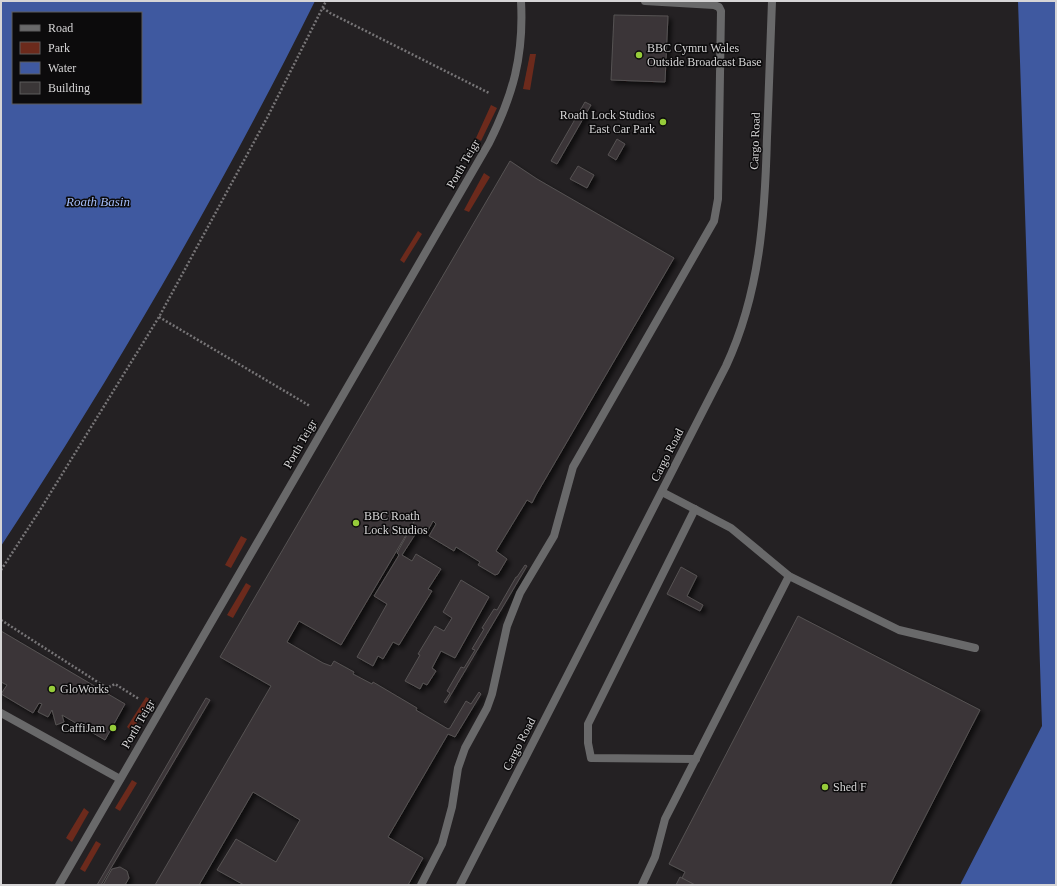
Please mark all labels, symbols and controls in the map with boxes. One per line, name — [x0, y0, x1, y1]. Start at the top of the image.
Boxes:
legend — [12, 12, 142, 104]
text: Road — [48, 21, 73, 35]
text: Park — [48, 41, 70, 55]
place label: BBC Cymru Wales Outside Broadcast Base — [647, 41, 762, 69]
marker: BBC Cymru Wales Outside Broadcast Base — [634, 50, 644, 60]
text: Water — [48, 61, 76, 75]
text: Building — [48, 81, 90, 95]
place label: Roath Lock Studios East Car Park — [560, 108, 655, 136]
street label: Cargo Road — [747, 112, 763, 170]
marker: Roath Lock Studios East Car Park — [658, 117, 668, 127]
street label: Porth Teigr — [443, 137, 483, 191]
water label: Roath Basin — [65, 194, 130, 209]
street label: Porth Teigr — [280, 417, 320, 471]
street label: Cargo Road — [648, 426, 686, 484]
place label: BBC Roath Lock Studios — [364, 509, 428, 537]
marker: BBC Roath Lock Studios — [351, 518, 361, 528]
place label: GloWorks — [60, 682, 109, 696]
marker: GloWorks — [47, 684, 57, 694]
street label: Porth Teigr — [118, 697, 158, 751]
street label: Cargo Road — [500, 715, 538, 773]
place label: CaffiJam — [61, 721, 106, 735]
marker: CaffiJam — [108, 723, 118, 733]
place label: Shed F — [833, 780, 867, 794]
marker: Shed F — [820, 782, 830, 792]

